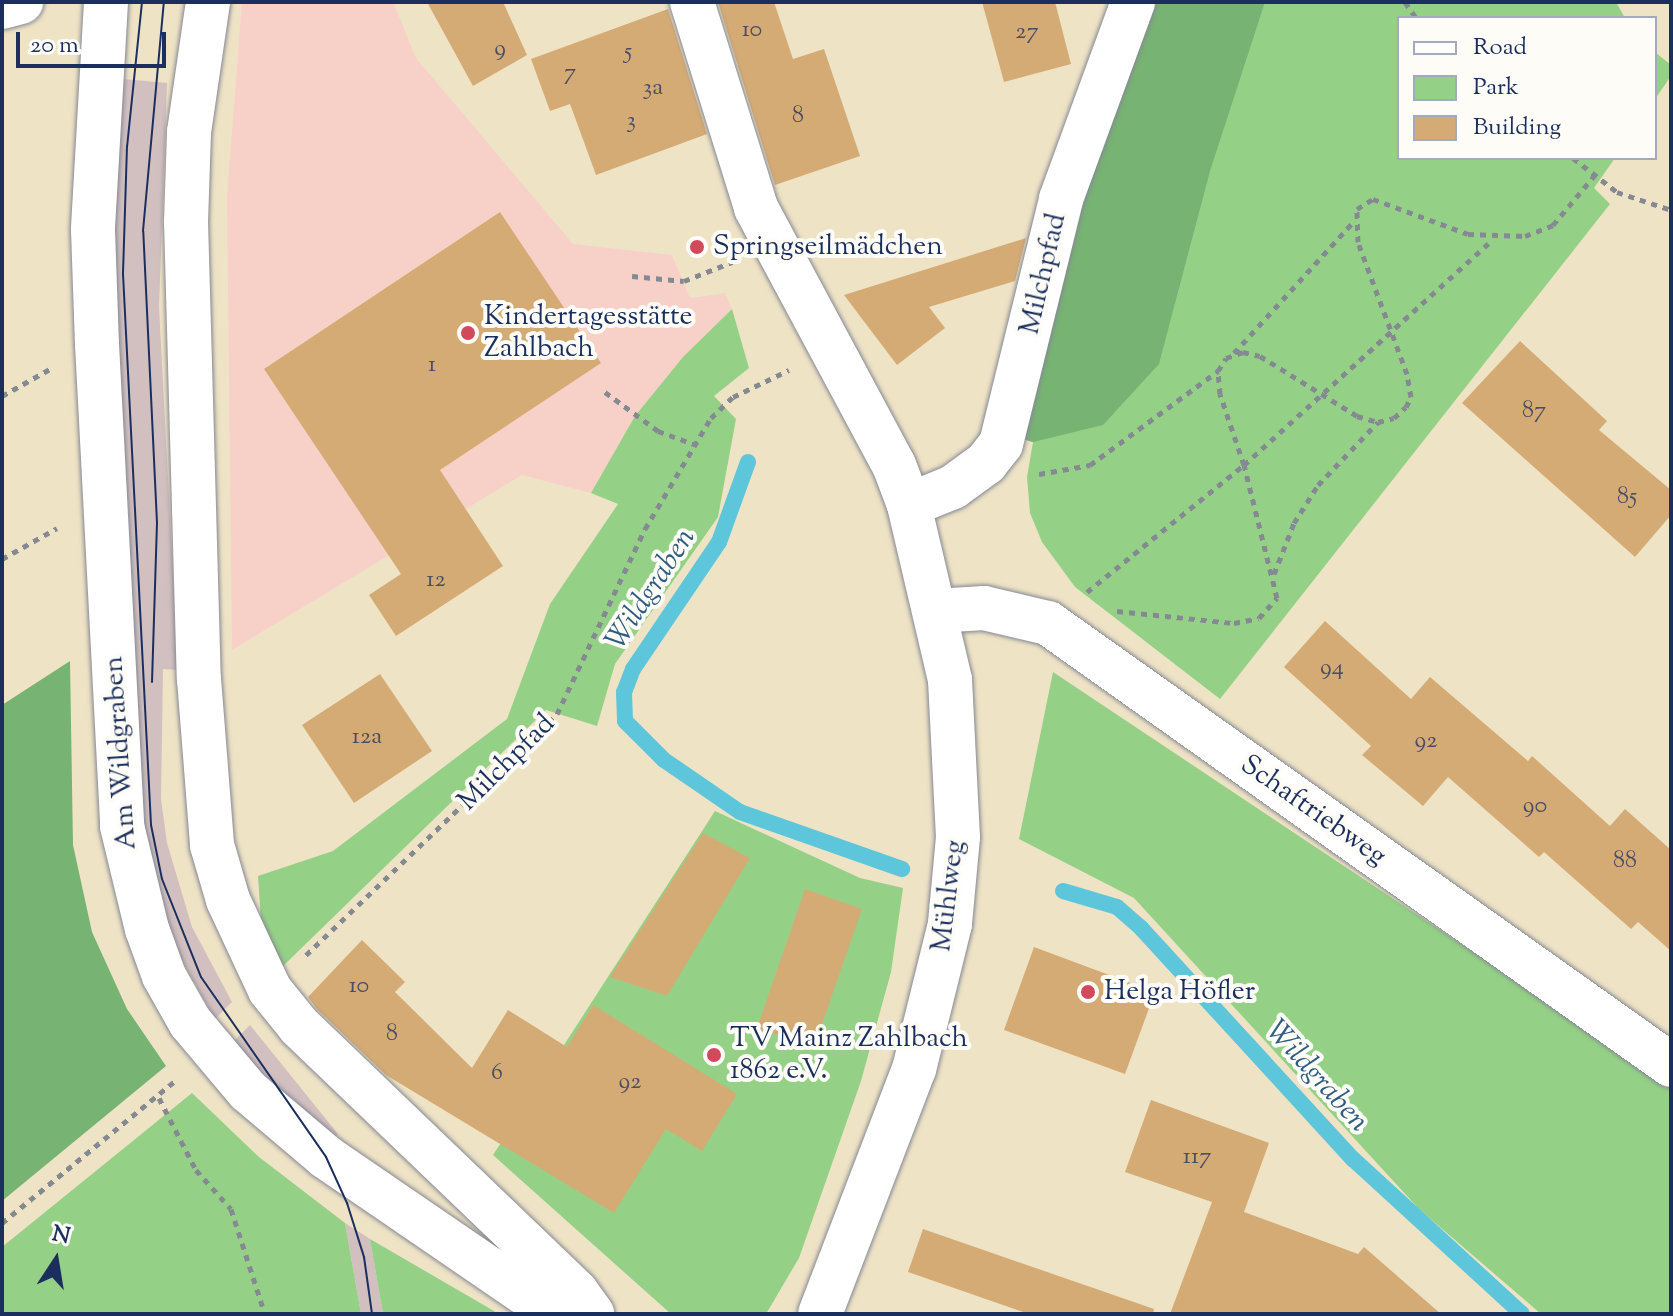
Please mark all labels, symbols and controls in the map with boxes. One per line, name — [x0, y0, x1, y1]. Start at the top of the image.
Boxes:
scale bar — [20, 16, 170, 66]
legend — [1397, 16, 1657, 160]
house number: 10 — [742, 17, 762, 45]
house number: 27 — [1015, 19, 1039, 47]
text: 20 m — [30, 29, 79, 63]
text: Road — [1473, 31, 1527, 65]
house number: 9 — [494, 36, 506, 64]
house number: 5 — [624, 39, 632, 67]
house number: 7 — [564, 60, 576, 88]
text: Park — [1473, 71, 1519, 105]
house number: 3a — [643, 75, 663, 103]
house number: 8 — [792, 103, 804, 131]
house number: 3 — [626, 108, 636, 136]
text: Building — [1473, 111, 1561, 145]
street label: Milchpfad — [1014, 210, 1074, 338]
place label: Springseilmädchen — [713, 230, 943, 264]
marker: Springseilmädchen — [688, 238, 706, 256]
place label: Kindertagesstätte Zahlbach — [484, 300, 693, 366]
marker: Kindertagesstätte Zahlbach — [459, 324, 477, 342]
house number: 1 — [428, 352, 436, 380]
house number: 87 — [1522, 398, 1546, 426]
house number: 85 — [1617, 484, 1637, 512]
water label: Wildgraben — [599, 522, 705, 658]
house number: 12 — [426, 567, 446, 595]
street label: Am Wildgraben — [97, 655, 145, 851]
house number: 94 — [1320, 655, 1344, 683]
street label: Milchpfad — [451, 707, 563, 819]
house number: 12a — [352, 724, 382, 752]
house number: 92 — [1415, 728, 1437, 756]
street label: Schaftriebweg — [1234, 748, 1392, 874]
house number: 90 — [1523, 793, 1547, 821]
street label: Mühlweg — [925, 838, 973, 954]
house number: 88 — [1613, 848, 1637, 876]
house number: 10 — [349, 973, 369, 1001]
place label: Helga Höfler — [1104, 975, 1255, 1009]
marker: Helga Höfler — [1079, 983, 1097, 1001]
water label: Wildgraben — [1256, 1014, 1376, 1140]
house number: 8 — [386, 1021, 398, 1049]
place label: TV Mainz Zahlbach 1862 e.V. — [730, 1022, 968, 1088]
marker: TV Mainz Zahlbach 1862 e.V. — [705, 1046, 723, 1064]
house number: 6 — [491, 1060, 503, 1088]
house number: 92 — [619, 1069, 641, 1097]
house number: 117 — [1183, 1144, 1211, 1172]
text: N — [49, 1219, 73, 1254]
north arrow — [16, 1220, 96, 1300]

